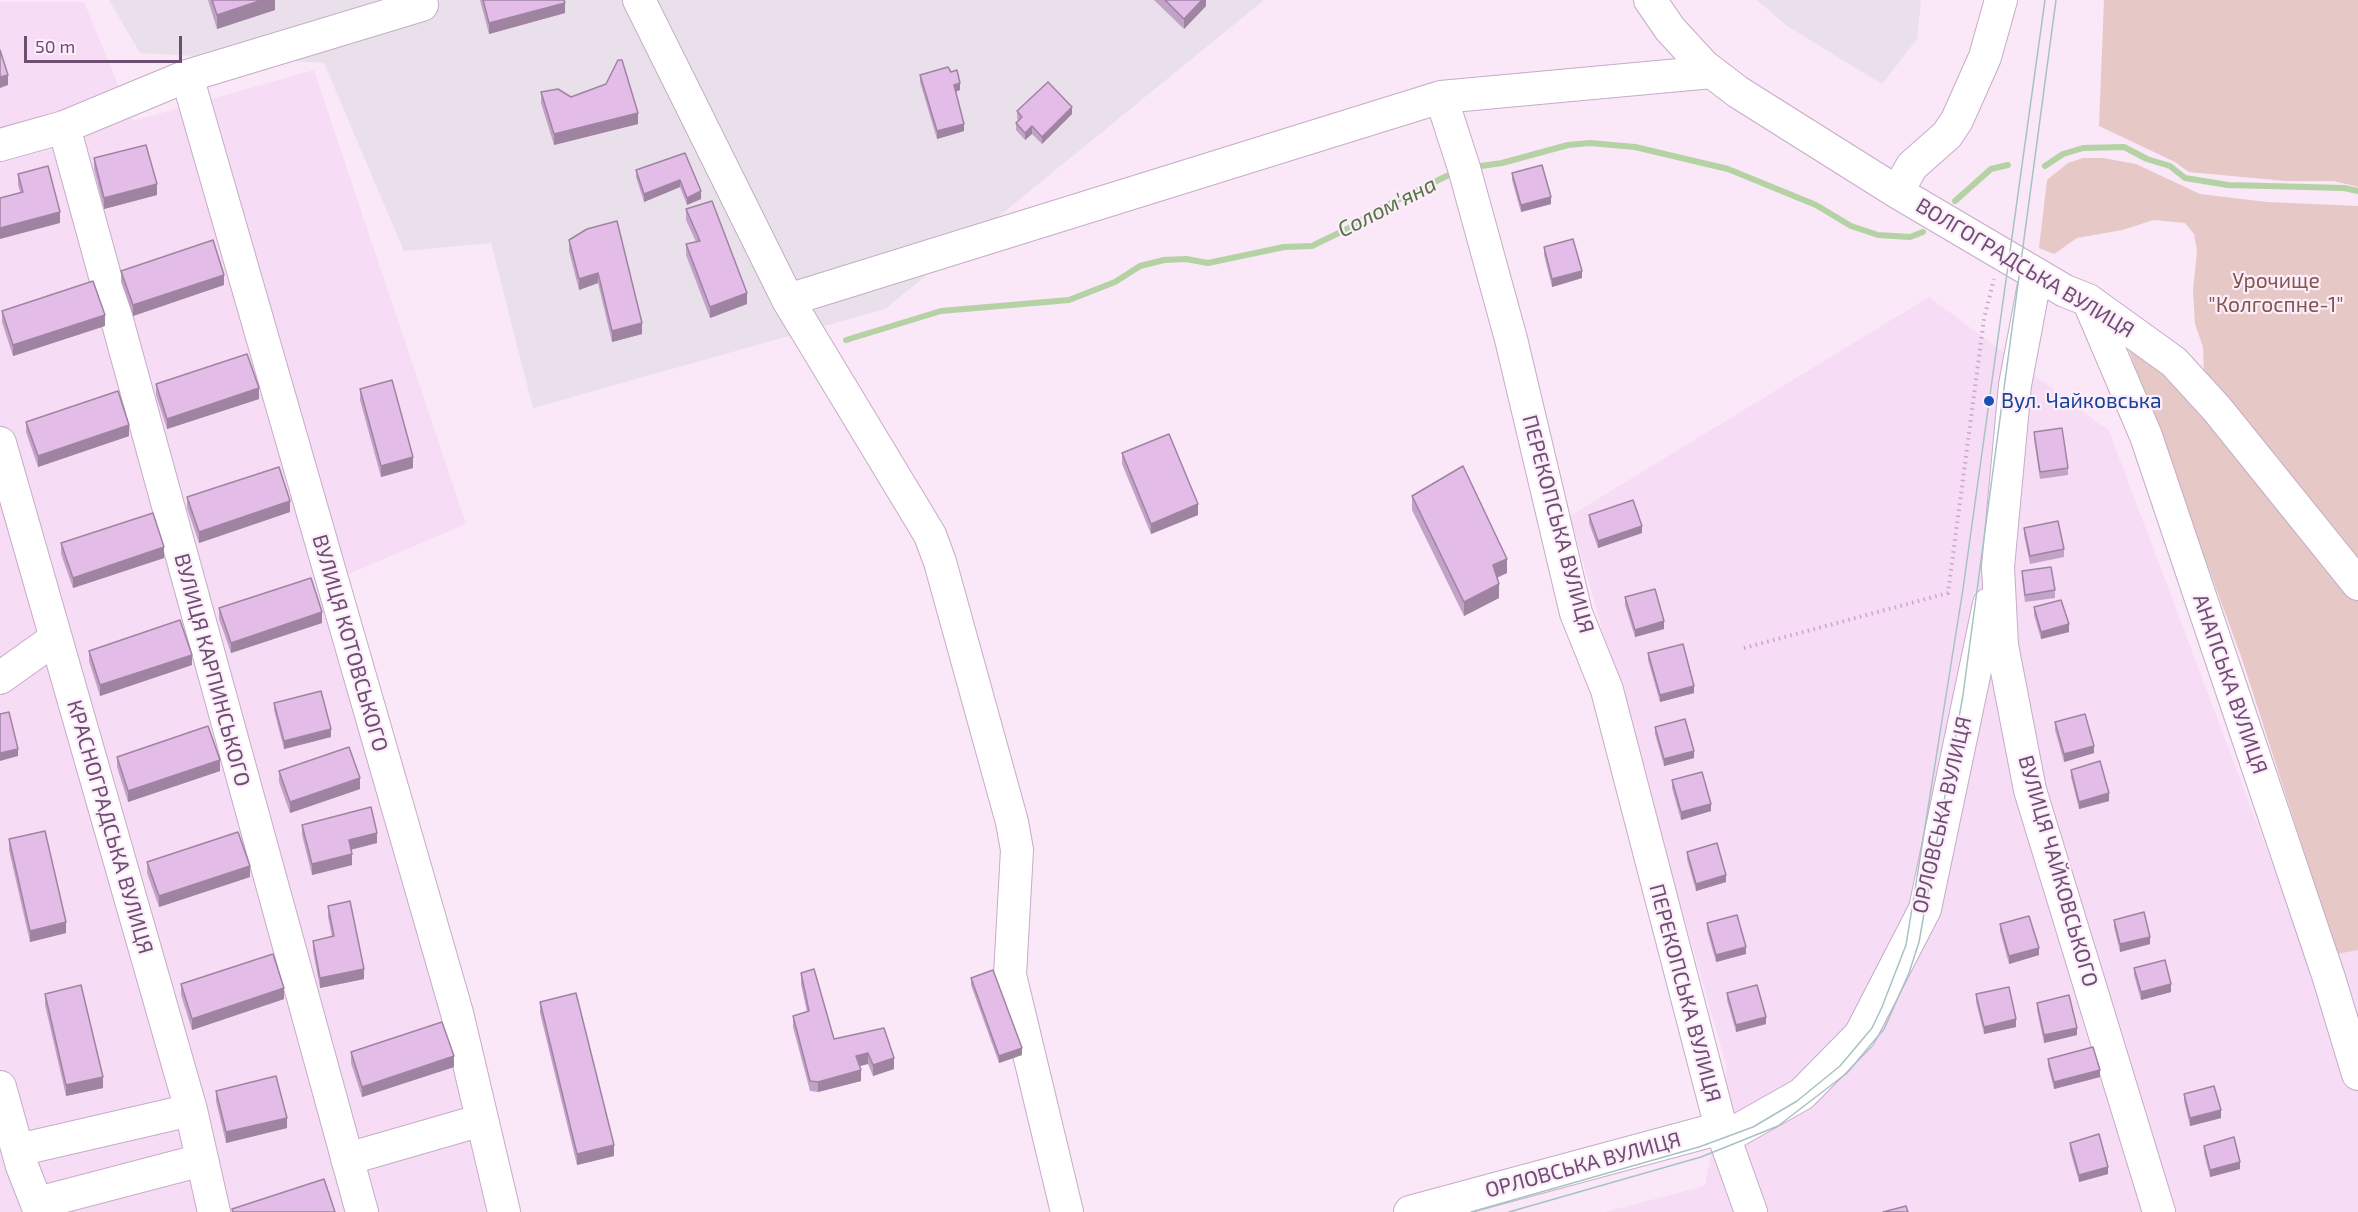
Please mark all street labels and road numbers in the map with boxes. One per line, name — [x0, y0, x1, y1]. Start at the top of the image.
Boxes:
street label: ВОЛГОГРАДСЬКА ВУЛИЦЯ — [1911, 193, 2139, 343]
street label: ПЕРЕКОПСЬКА ВУЛИЦЯ — [1517, 412, 1599, 636]
street label: ВУЛИЦЯ КОТОВСЬКОГО — [307, 532, 393, 754]
street label: ВУЛИЦЯ КАРПИНСЬКОГО — [169, 551, 255, 789]
street label: АНАПСЬКА ВУЛИЦЯ — [2187, 591, 2273, 777]
street label: КРАСНОГРАДСЬКА ВУЛИЦЯ — [62, 697, 158, 957]
street label: ОРЛОВСЬКА ВУЛИЦЯ — [1907, 714, 1977, 916]
street label: ВУЛИЦЯ ЧАЙКОВСЬКОГО — [2013, 752, 2103, 990]
street label: ПЕРЕКОПСЬКА ВУЛИЦЯ — [1644, 881, 1726, 1105]
street label: ОРЛОВСЬКА ВУЛИЦЯ — [1482, 1127, 1684, 1203]

